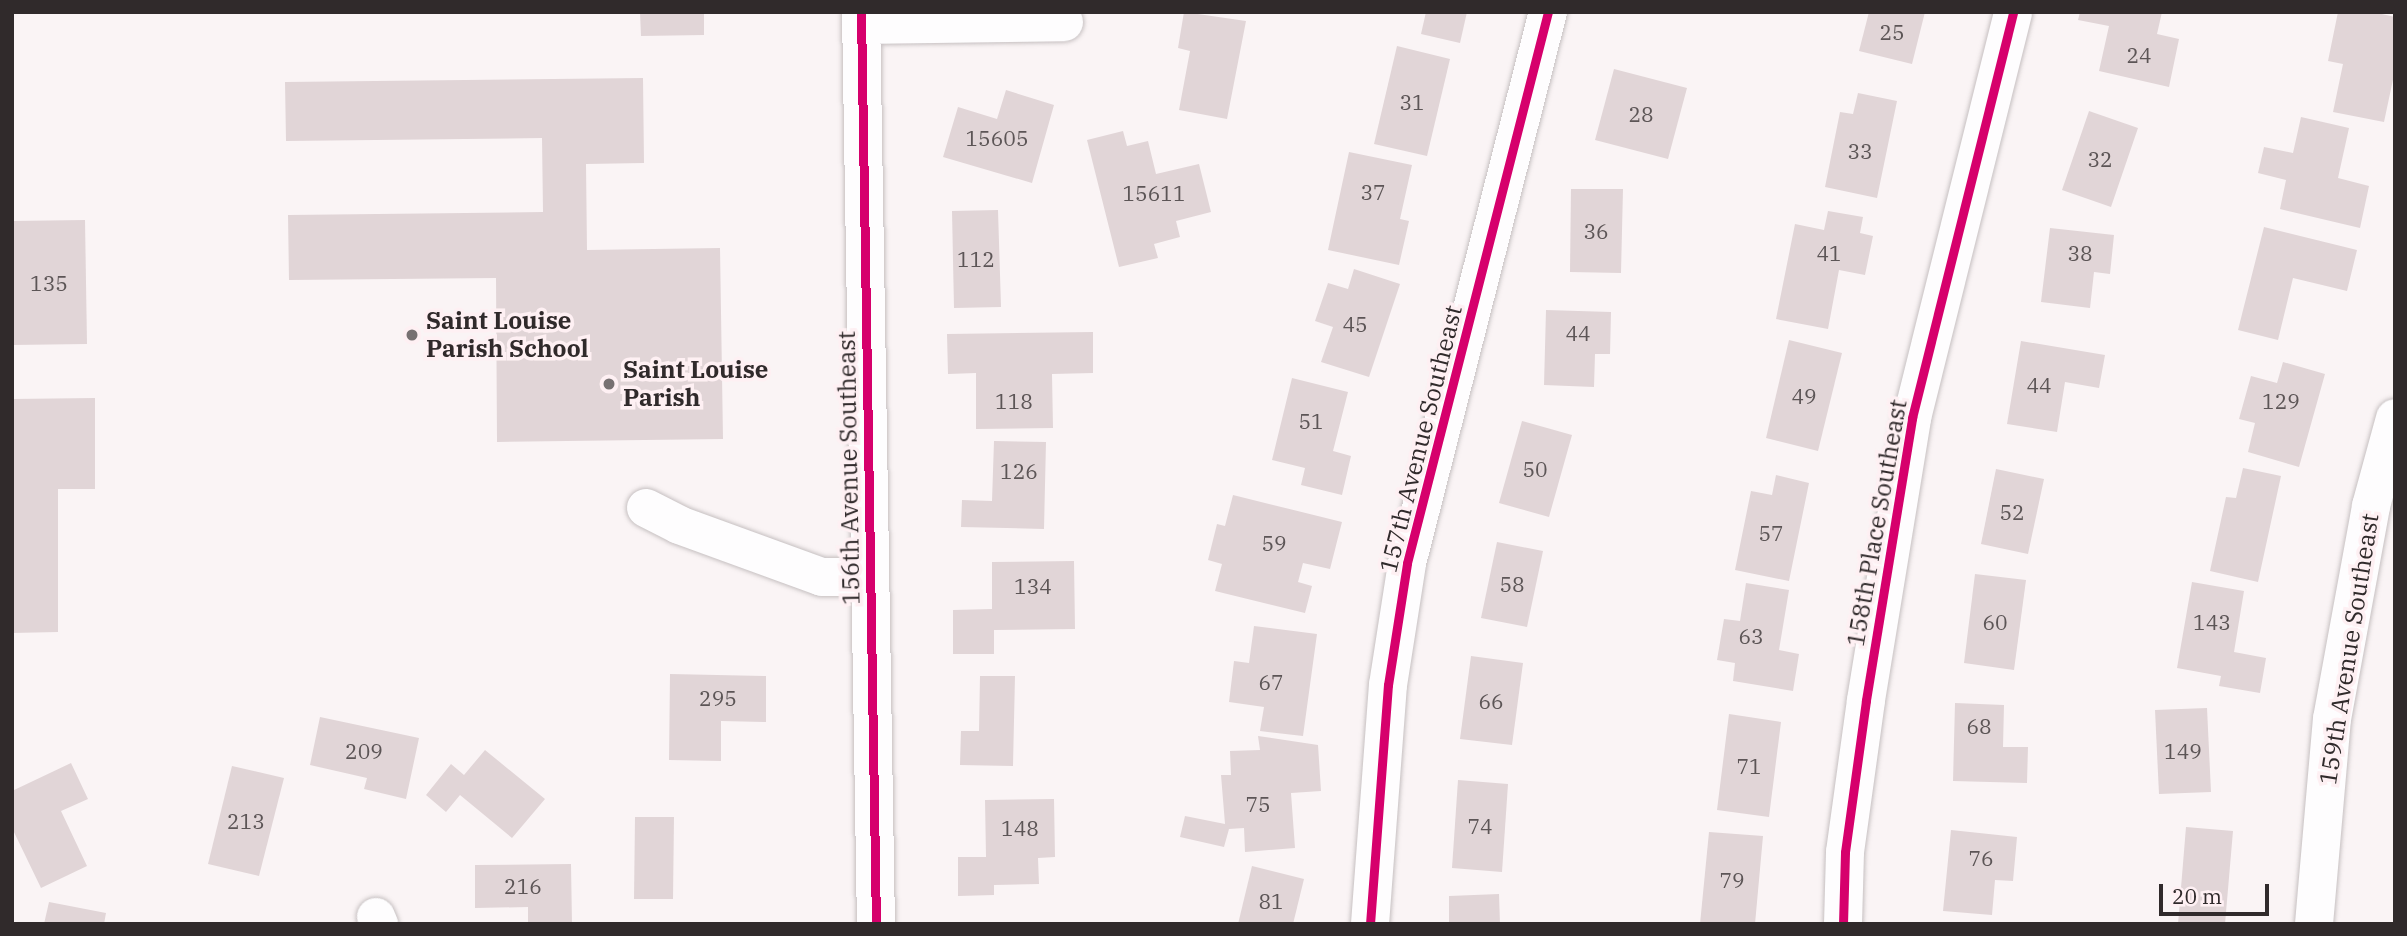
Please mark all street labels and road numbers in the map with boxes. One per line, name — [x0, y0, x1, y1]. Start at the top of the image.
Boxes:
street label: 157th Avenue Southeast — [1374, 302, 1468, 576]
street label: 156th Avenue Southeast — [832, 331, 866, 605]
street label: 158th Place Southeast — [1841, 397, 1913, 649]
street label: 159th Avenue Southeast — [2313, 511, 2385, 787]

